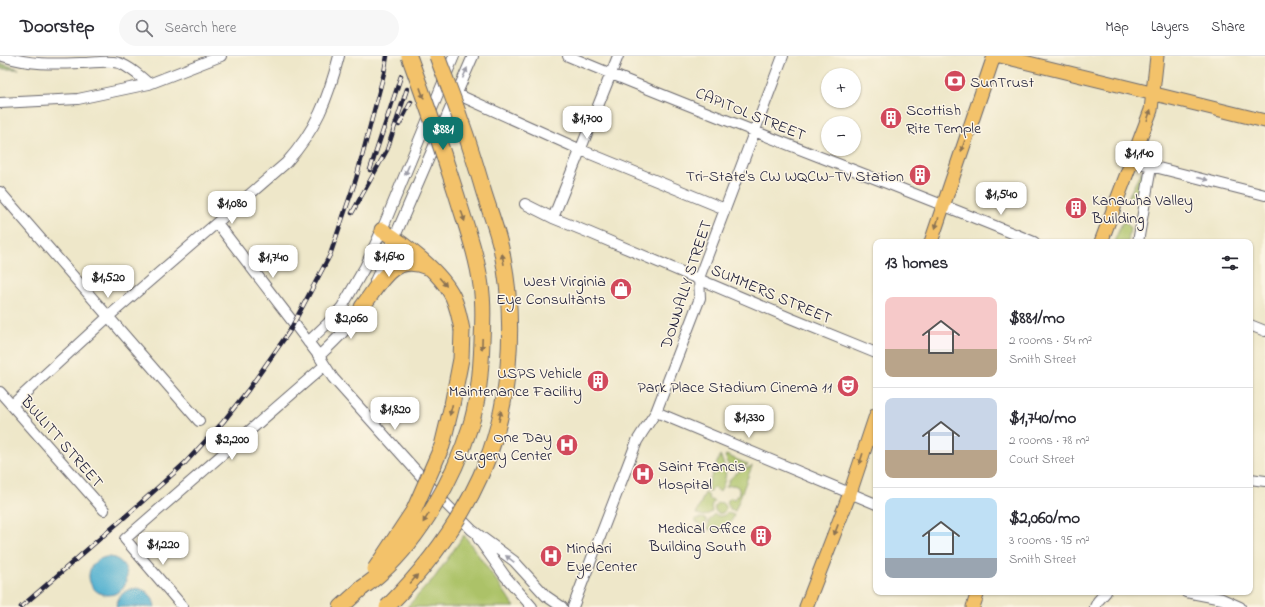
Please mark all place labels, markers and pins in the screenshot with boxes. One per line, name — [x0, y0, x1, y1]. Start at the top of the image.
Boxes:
bank icon: SunTrust — [942, 68, 968, 94]
place label: SunTrust — [970, 71, 1035, 95]
place label: Scottish Rite Temple — [906, 99, 982, 141]
building icon: Scottish Rite Temple — [878, 105, 904, 131]
pin: $1,700 — [554, 106, 620, 140]
pin: $881 — [419, 117, 467, 151]
pin: $1,140 — [1106, 141, 1172, 175]
building icon: Tri-State's CW WQCW-TV Station — [907, 162, 933, 188]
place label: Tri-State's CW WQCW-TV Station — [686, 165, 904, 189]
pin: $1,540 — [968, 182, 1034, 216]
place label: Kanawha Valley Building — [1091, 189, 1193, 231]
pin: $1,080 — [199, 191, 265, 225]
building icon: Kanawha Valley Building — [1063, 195, 1089, 221]
pin: $1,640 — [356, 244, 422, 278]
pin: $1,740 — [240, 245, 306, 279]
pin: $1,520 — [75, 265, 141, 299]
place label: West Virginia Eye Consultants — [496, 270, 606, 312]
shop icon: West Virginia Eye Consultants — [608, 276, 634, 302]
pin: $2,060 — [318, 306, 384, 340]
place label: USPS Vehicle Maintenance Facility — [449, 362, 583, 404]
building icon: USPS Vehicle Maintenance Facility — [585, 368, 611, 394]
theatre icon: Park Place Stadium Cinema 11 — [835, 373, 861, 399]
place label: Park Place Stadium Cinema 11 — [638, 376, 832, 400]
pin: $1,820 — [362, 397, 428, 431]
pin: $1,330 — [716, 405, 782, 439]
place label: One Day Surgery Center — [454, 426, 552, 468]
pin: $2,200 — [199, 427, 265, 461]
hospital icon: One Day Surgery Center — [554, 432, 580, 458]
place label: Saint Francis Hospital — [658, 455, 746, 497]
hospital icon: Saint Francis Hospital — [630, 461, 656, 487]
place label: Medical Office Building South — [648, 517, 747, 559]
building icon: Medical Office Building South — [748, 523, 774, 549]
pin: $1,220 — [130, 532, 196, 566]
place label: Mindari Eye Center — [566, 537, 637, 579]
hospital icon: Mindari Eye Center — [538, 543, 564, 569]

